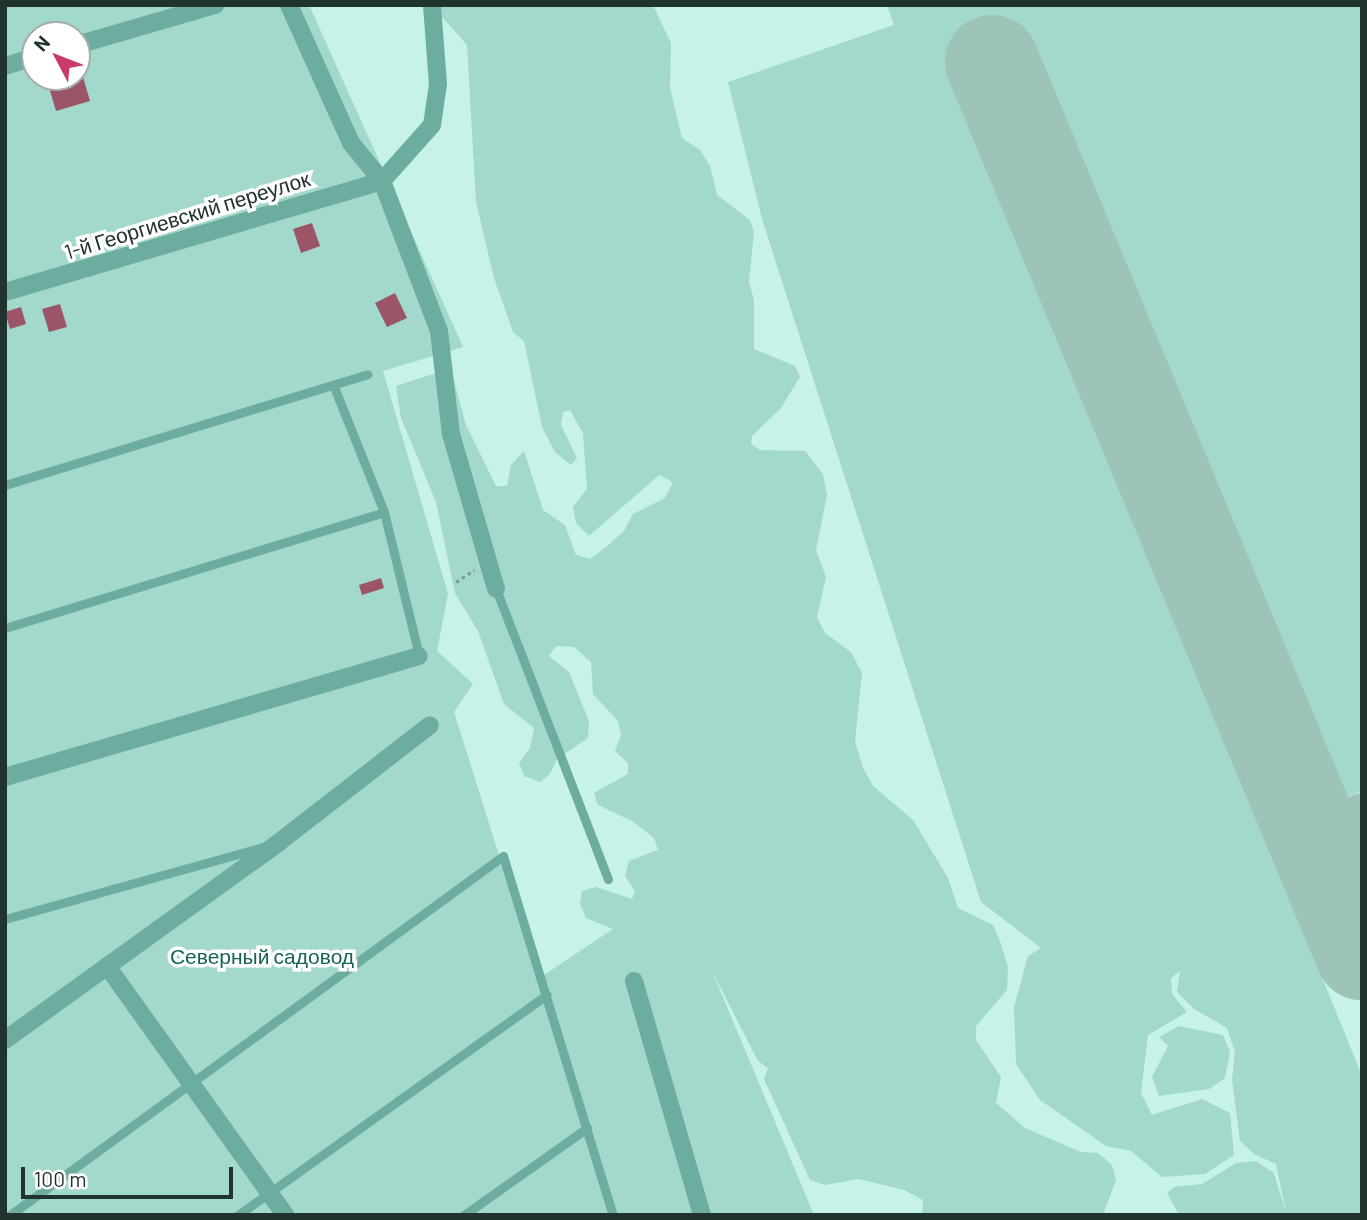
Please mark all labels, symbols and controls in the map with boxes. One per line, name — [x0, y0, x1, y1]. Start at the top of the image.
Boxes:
north arrow — [21, 21, 91, 91]
text: N — [29, 31, 54, 55]
street label: 1-й Георгиевский переулок — [61, 166, 313, 264]
park label: Северный садовод — [170, 943, 354, 969]
scale bar — [24, 1154, 236, 1198]
text: 100 m — [34, 1166, 87, 1191]

